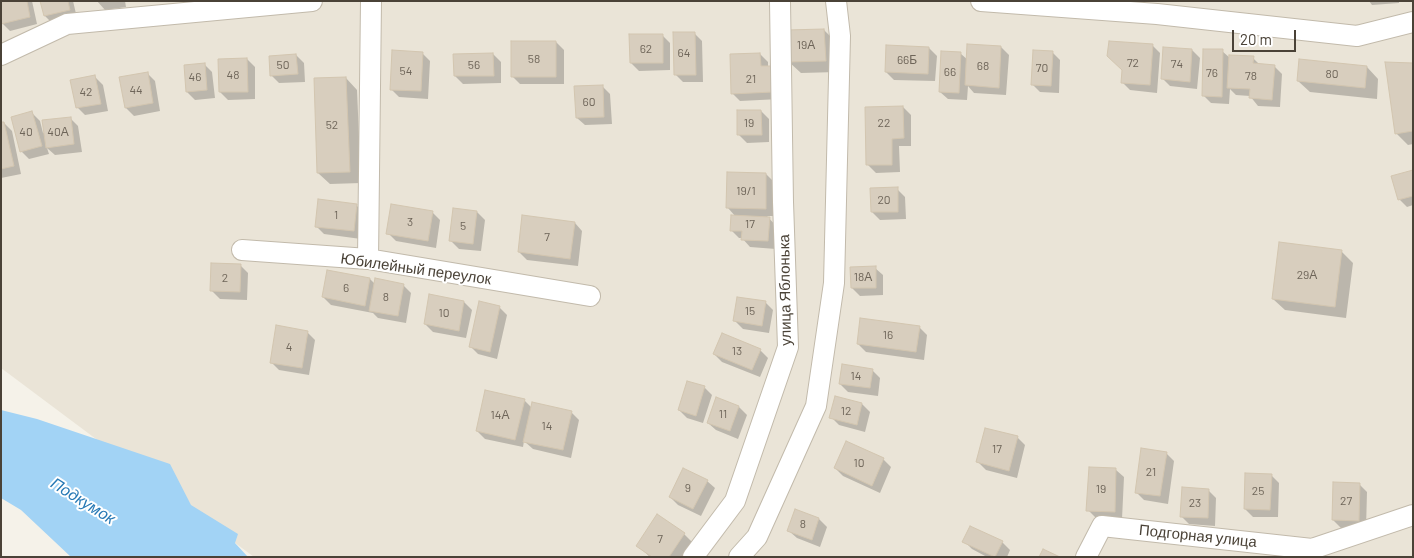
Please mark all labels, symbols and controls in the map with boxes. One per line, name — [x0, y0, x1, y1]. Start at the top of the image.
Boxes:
scale bar — [1234, 20, 1298, 52]
text: 20 m — [1240, 30, 1272, 48]
house number: 19А — [797, 38, 815, 52]
house number: 62 — [640, 42, 652, 56]
house number: 64 — [678, 46, 690, 60]
house number: 58 — [528, 52, 540, 66]
house number: 66Б — [897, 53, 917, 67]
house number: 72 — [1127, 56, 1139, 70]
house number: 74 — [1171, 57, 1183, 71]
house number: 50 — [277, 58, 289, 72]
house number: 56 — [468, 58, 480, 72]
house number: 68 — [977, 59, 989, 73]
house number: 70 — [1036, 61, 1048, 75]
house number: 54 — [400, 64, 412, 78]
house number: 66 — [944, 65, 956, 79]
house number: 76 — [1206, 66, 1218, 80]
house number: 80 — [1325, 67, 1339, 81]
house number: 48 — [227, 68, 239, 82]
house number: 78 — [1245, 69, 1257, 83]
house number: 46 — [189, 70, 201, 84]
house number: 21 — [746, 72, 756, 86]
house number: 44 — [129, 83, 143, 97]
house number: 42 — [79, 85, 93, 99]
house number: 60 — [583, 95, 595, 109]
house number: 19 — [744, 116, 754, 130]
house number: 22 — [878, 116, 890, 130]
house number: 52 — [326, 118, 338, 132]
house number: 40 — [19, 125, 33, 139]
house number: 40А — [47, 125, 69, 139]
house number: 19/1 — [736, 184, 756, 198]
house number: 20 — [877, 193, 891, 207]
house number: 1 — [334, 208, 338, 222]
house number: 3 — [407, 215, 413, 229]
house number: 17 — [745, 217, 755, 231]
house number: 5 — [460, 219, 466, 233]
house number: 7 — [544, 230, 550, 244]
street label: улица Яблонька — [775, 234, 795, 346]
street label: Юбилейный переулок — [339, 250, 493, 288]
house number: 29А — [1297, 268, 1317, 282]
house number: 18А — [854, 270, 872, 284]
house number: 2 — [222, 271, 228, 285]
house number: 6 — [343, 281, 349, 295]
house number: 8 — [383, 290, 389, 304]
house number: 15 — [745, 304, 755, 318]
house number: 10 — [439, 306, 449, 320]
house number: 16 — [883, 328, 893, 342]
house number: 4 — [286, 340, 292, 354]
house number: 13 — [732, 344, 742, 358]
house number: 14 — [851, 369, 861, 383]
house number: 12 — [841, 404, 851, 418]
house number: 11 — [719, 407, 727, 421]
house number: 14А — [491, 408, 509, 422]
house number: 14 — [542, 419, 552, 433]
house number: 17 — [992, 442, 1002, 456]
house number: 10 — [854, 456, 864, 470]
house number: 21 — [1146, 465, 1156, 479]
water label: Подкумок — [47, 474, 119, 528]
house number: 9 — [685, 481, 691, 495]
house number: 19 — [1096, 482, 1106, 496]
house number: 25 — [1252, 484, 1264, 498]
house number: 27 — [1340, 494, 1352, 508]
house number: 23 — [1189, 496, 1201, 510]
house number: 8 — [800, 517, 806, 531]
street label: Подгорная улица — [1138, 521, 1258, 551]
house number: 7 — [657, 532, 663, 546]

